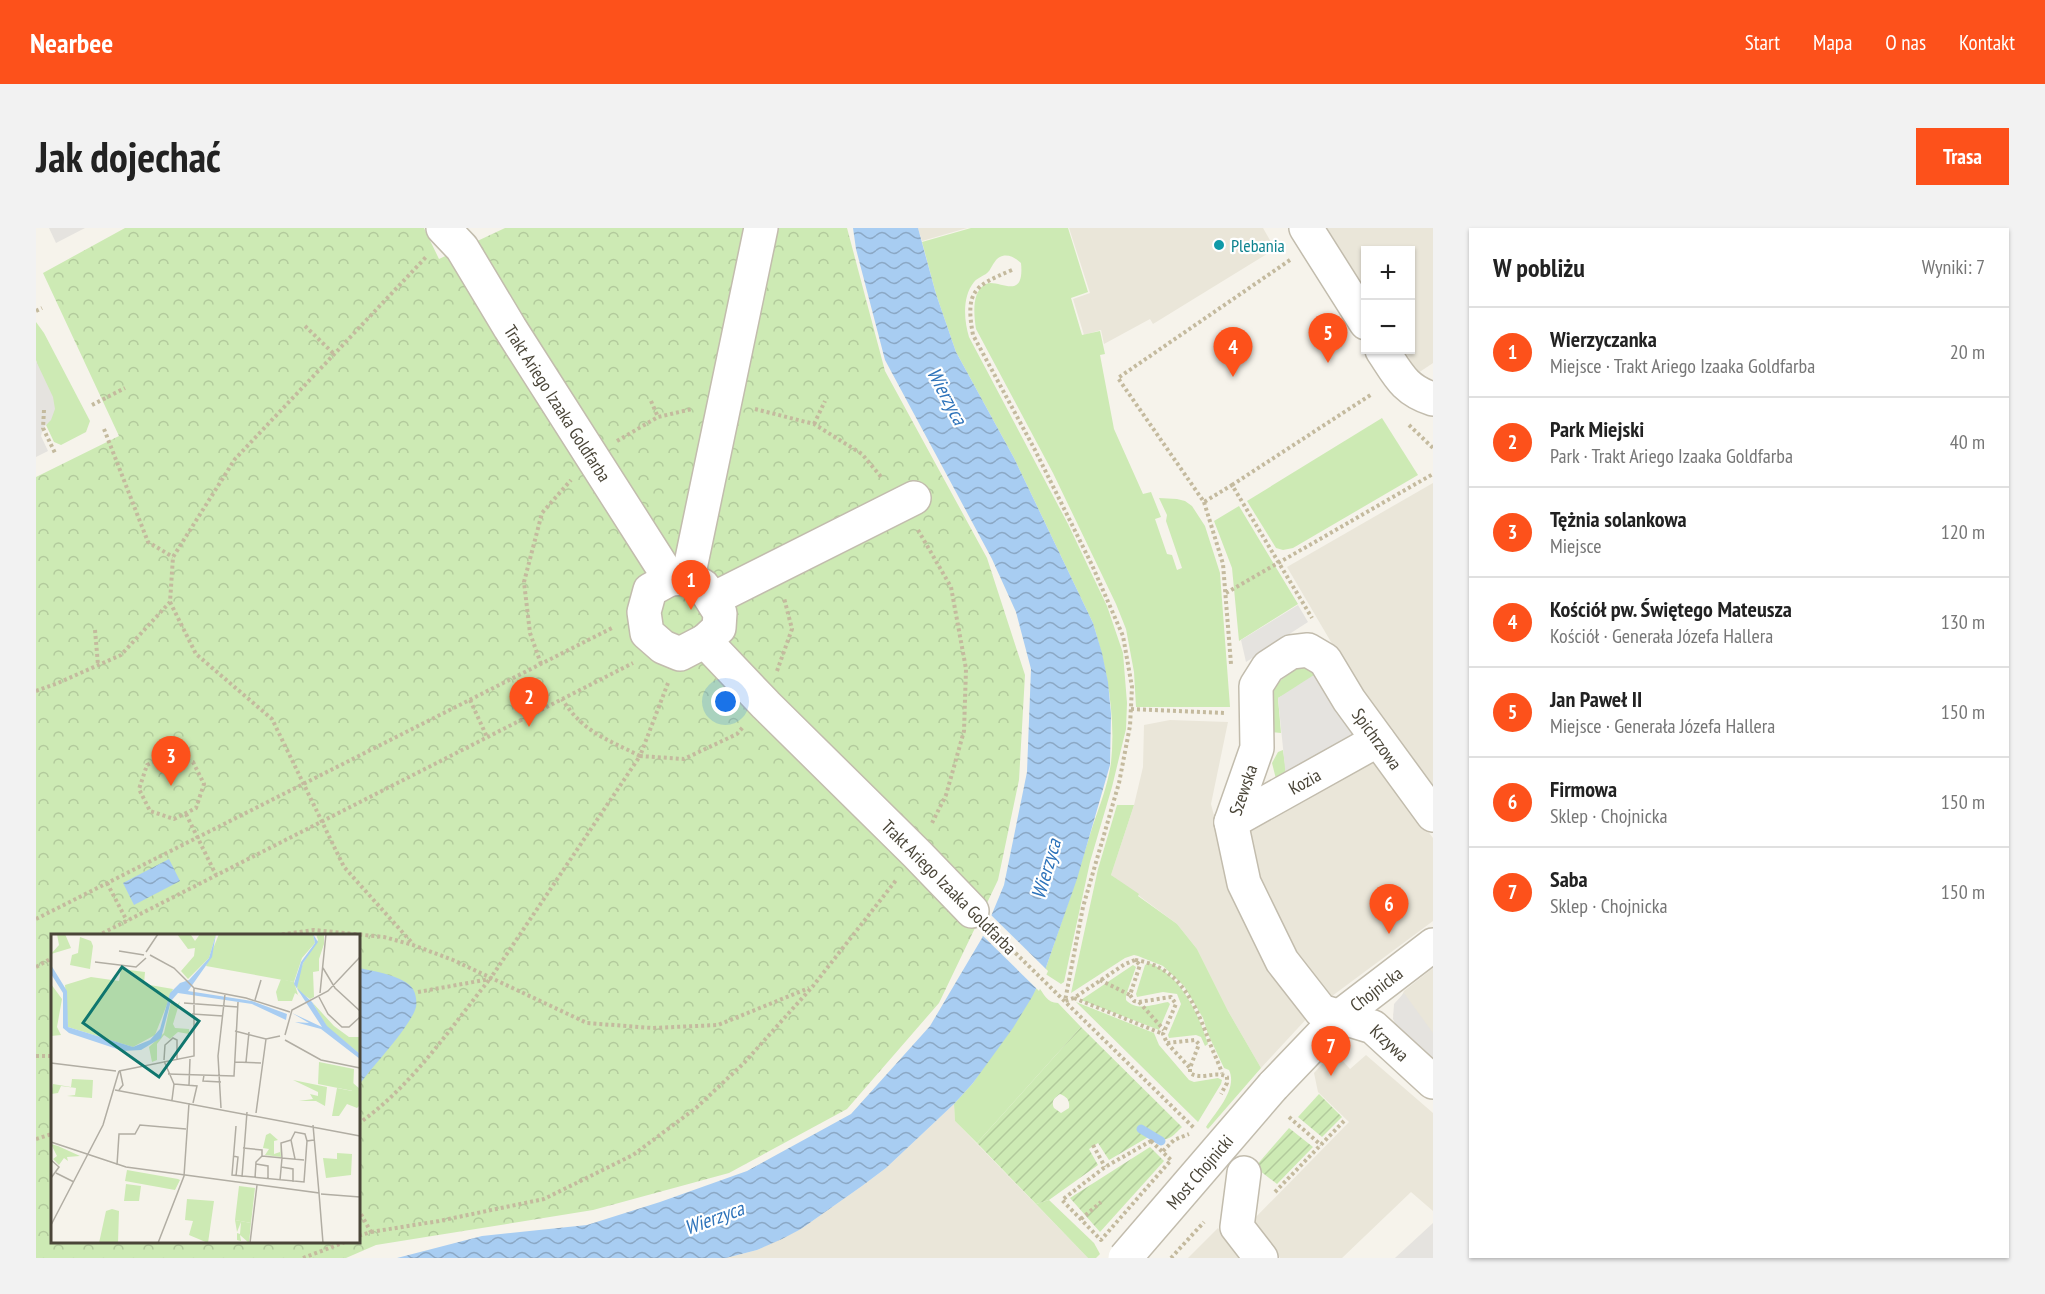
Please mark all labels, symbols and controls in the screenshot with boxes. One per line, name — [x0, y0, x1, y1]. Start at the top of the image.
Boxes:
text: Nearbee — [30, 24, 113, 61]
text: Start — [1745, 29, 1780, 56]
text: Mapa — [1813, 29, 1852, 56]
text: O nas — [1885, 29, 1926, 56]
text: Kontakt — [1959, 29, 2015, 56]
button: Trasa — [1916, 128, 2009, 185]
text: Jak dojechać — [36, 129, 221, 184]
place label: Plebania — [1231, 234, 1285, 257]
marker: Plebania — [1212, 238, 1226, 252]
map controls — [1361, 246, 1415, 354]
button: + — [1361, 246, 1415, 300]
text: W pobliżu — [1493, 251, 1585, 284]
text: Wyniki: 7 — [1922, 254, 1985, 280]
button: − — [1361, 300, 1415, 354]
pin: 5 — [1308, 314, 1348, 363]
street label: Trakt Ariego Izaaka Goldfarba — [499, 320, 616, 486]
text: Wierzyczanka — [1550, 325, 1657, 353]
pin: 4 — [1214, 328, 1252, 377]
text: 1 — [1508, 339, 1517, 365]
text: 20 m — [1950, 339, 1985, 365]
text: Miejsce · Trakt Ariego Izaaka Goldfarba — [1550, 353, 1815, 379]
water label: Wierzyca — [921, 363, 973, 430]
text: Park Miejski — [1550, 415, 1644, 443]
text: 2 — [1508, 429, 1517, 455]
text: 40 m — [1950, 429, 1985, 455]
text: Park · Trakt Ariego Izaaka Goldfarba — [1550, 443, 1793, 469]
text: Tężnia solankowa — [1550, 505, 1687, 533]
text: 3 — [1508, 519, 1517, 545]
text: 120 m — [1941, 519, 1985, 545]
text: Miejsce — [1550, 533, 1601, 559]
pin: 1 — [672, 560, 710, 610]
text: Kościół pw. Świętego Mateusza — [1550, 595, 1792, 623]
text: 4 — [1508, 609, 1517, 635]
text: 130 m — [1941, 609, 1985, 635]
text: Kościół · Generała Józefa Hallera — [1550, 623, 1773, 649]
pin: 2 — [510, 678, 548, 727]
text: Jan Paweł II — [1550, 685, 1642, 713]
your location — [711, 687, 740, 716]
text: 5 — [1508, 699, 1517, 725]
text: 150 m — [1941, 699, 1985, 725]
street label: Spichrzowa — [1347, 704, 1407, 774]
text: Miejsce · Generała Józefa Hallera — [1550, 713, 1775, 739]
pin: 3 — [152, 736, 190, 786]
street label: Szewska — [1224, 762, 1262, 818]
street label: Kozia — [1284, 763, 1325, 799]
text: Firmowa — [1550, 775, 1617, 803]
text: 6 — [1508, 789, 1517, 815]
text: 150 m — [1941, 789, 1985, 815]
text: Sklep · Chojnicka — [1550, 803, 1668, 829]
street label: Trakt Ariego Izaaka Goldfarba — [877, 815, 1021, 959]
water label: Wierzyca — [1025, 835, 1067, 902]
text: Saba — [1550, 865, 1588, 893]
text: 7 — [1508, 879, 1517, 905]
text: 150 m — [1941, 879, 1985, 905]
pin: 6 — [1370, 884, 1408, 934]
text: Sklep · Chojnicka — [1550, 893, 1668, 919]
inset map — [51, 934, 360, 1243]
street label: Chojnicka — [1345, 961, 1407, 1016]
street label: Krzywa — [1366, 1019, 1414, 1066]
pin: 7 — [1312, 1026, 1350, 1076]
street label: Most Chojnicki — [1161, 1130, 1238, 1214]
water label: Wierzyca — [681, 1195, 748, 1241]

